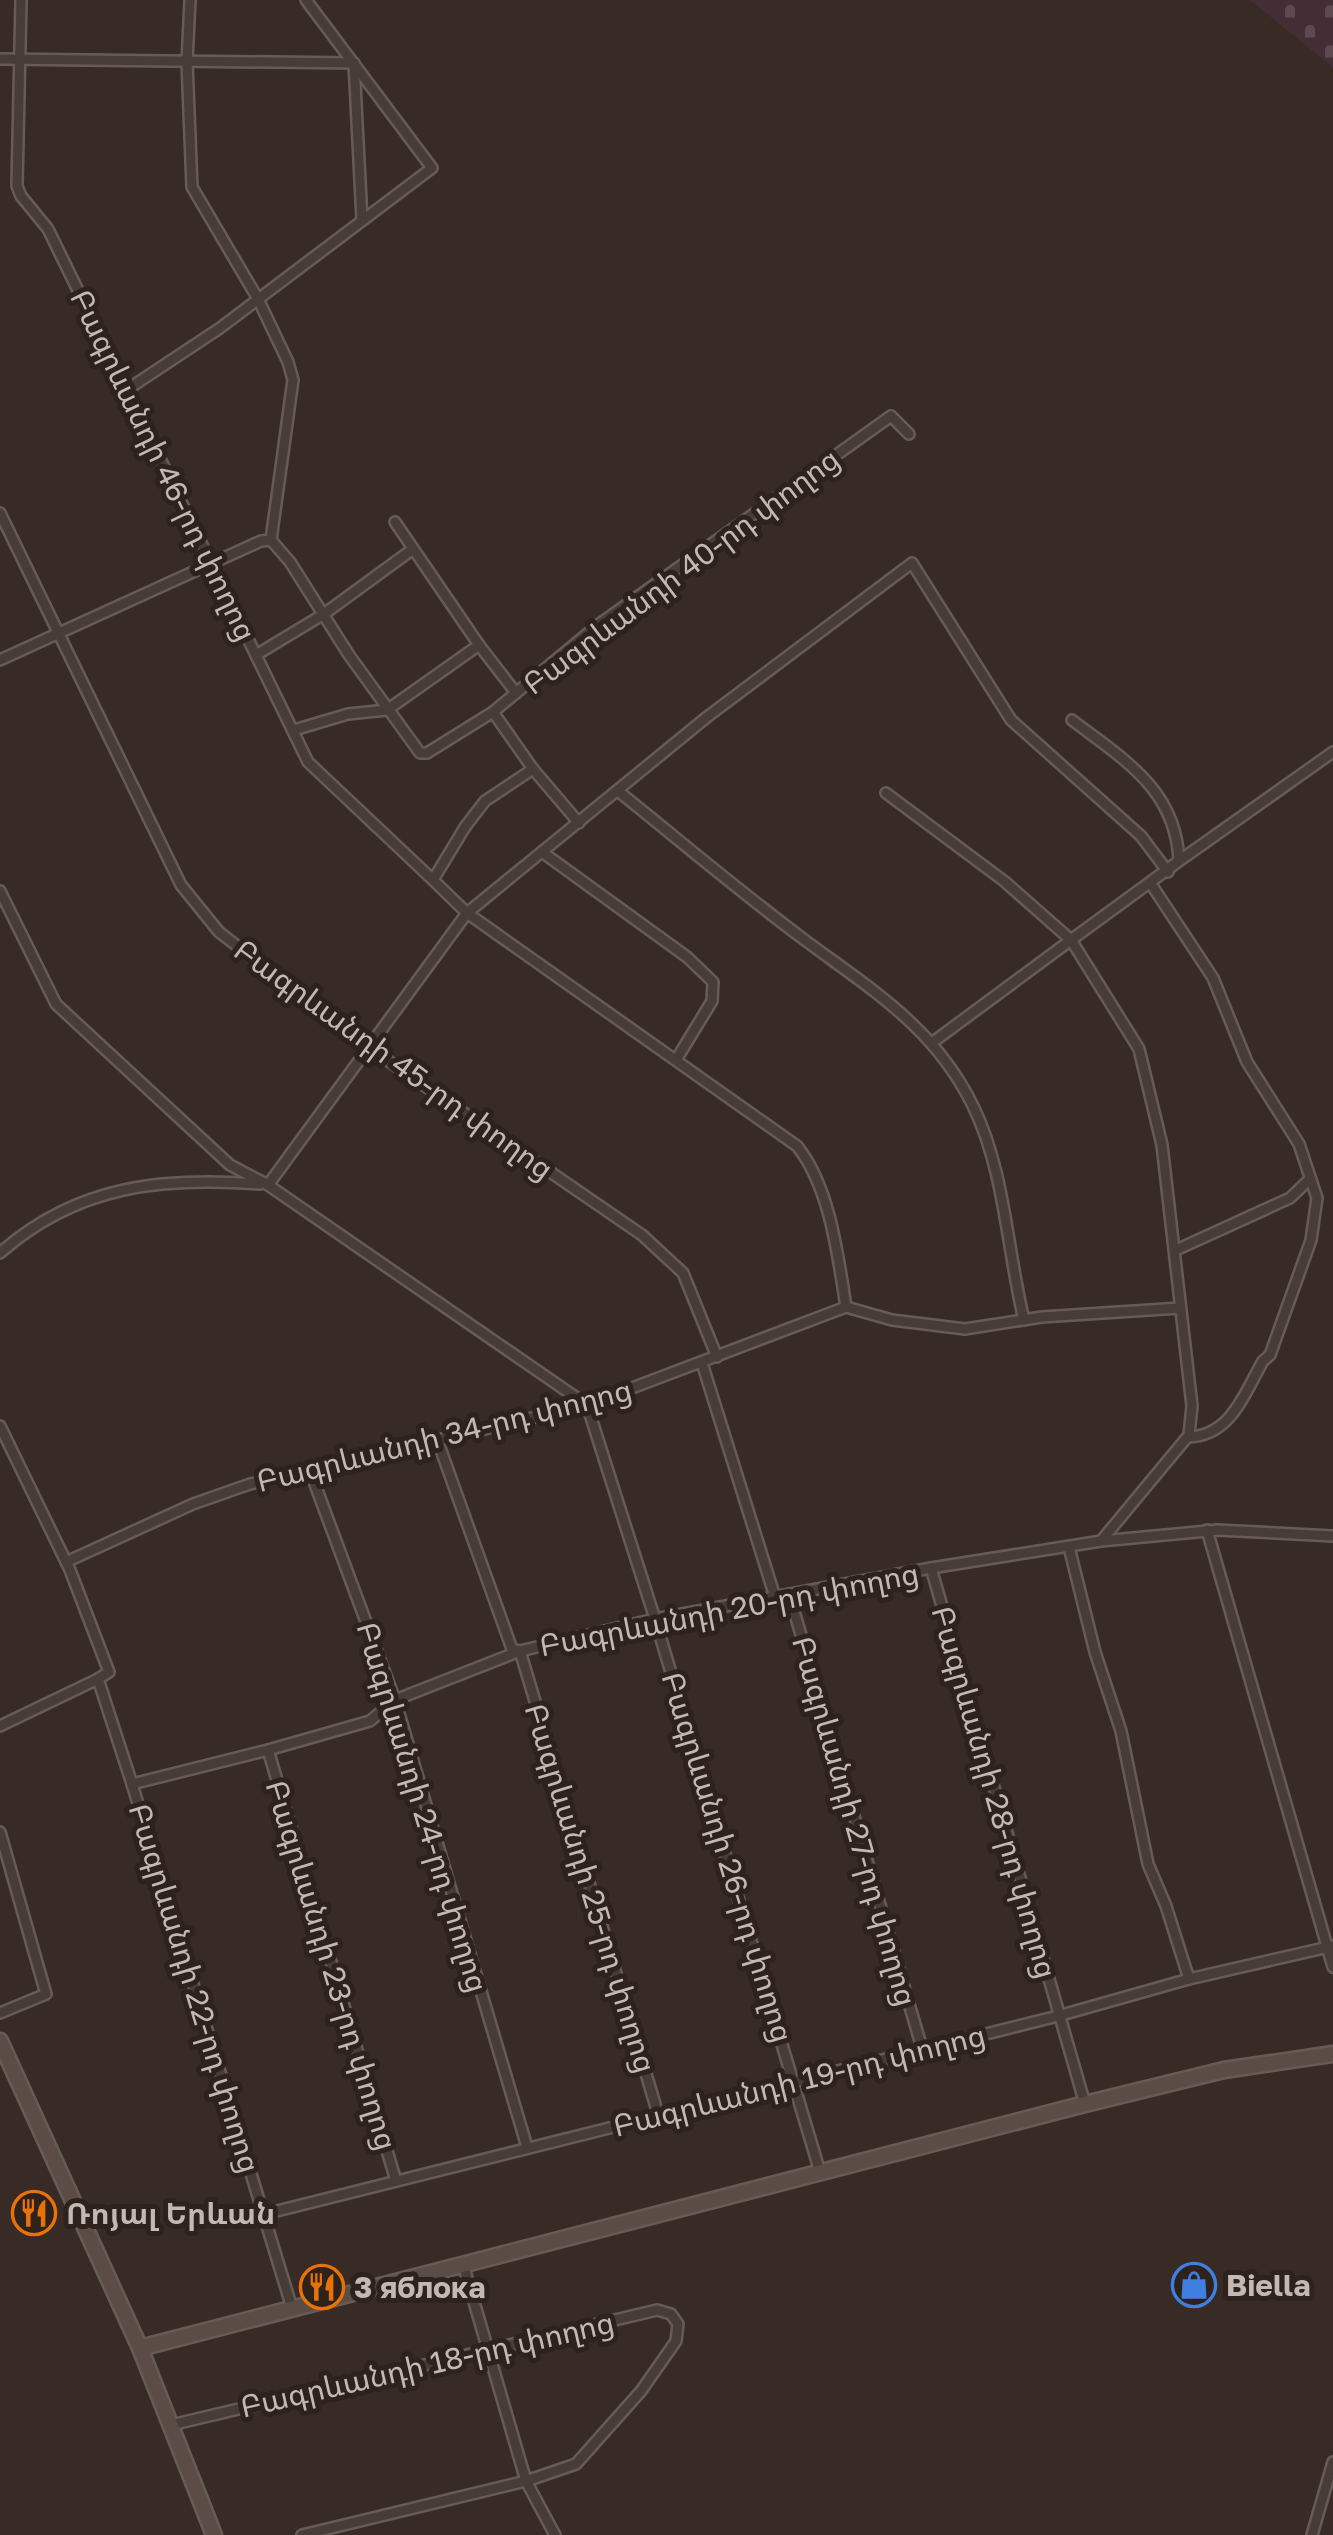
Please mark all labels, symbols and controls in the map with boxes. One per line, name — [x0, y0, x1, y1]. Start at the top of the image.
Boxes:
street label: Բագրևանդի 46-րդ փողոց — [63, 284, 265, 646]
street label: Բագրևանդի 40-րդ փողոց — [516, 440, 846, 702]
street label: Բագրևանդի 45-րդ փողոց — [228, 931, 560, 1187]
street label: Բագրևանդի 34-րդ փողոց — [253, 1371, 635, 1499]
street label: Բագրևանդի 20-րդ փողոց — [536, 1555, 922, 1663]
street label: Բագրևանդի 28-րդ փողոց — [925, 1602, 1065, 1982]
street label: Բագրևանդի 24-րդ փողոց — [349, 1617, 497, 1997]
street label: Բագրևանդի 27-րդ փողոց — [785, 1632, 925, 2010]
street label: Բագրևանդի 26-րդ փողոց — [654, 1668, 802, 2046]
street label: Բագրևանդի 25-րդ փողոց — [518, 1699, 664, 2077]
street label: Բագրևանդի 23-րդ փողոց — [259, 1776, 405, 2154]
street label: Բագրևանդի 22-րդ փողոց — [122, 1799, 268, 2177]
street label: Բագրևանդի 19-րդ փողոց — [609, 2016, 989, 2144]
restaurant icon: Ռոյալ Երևան — [11, 2190, 57, 2236]
place label: Ռոյալ Երևան — [66, 2195, 275, 2231]
shop icon: Biella — [1171, 2262, 1217, 2308]
restaurant icon: 3 яблока — [299, 2264, 345, 2310]
place label: Biella — [1226, 2267, 1311, 2303]
place label: 3 яблока — [354, 2269, 486, 2305]
street label: Բագրևանդի 18-րդ փողոց — [237, 2303, 617, 2425]

